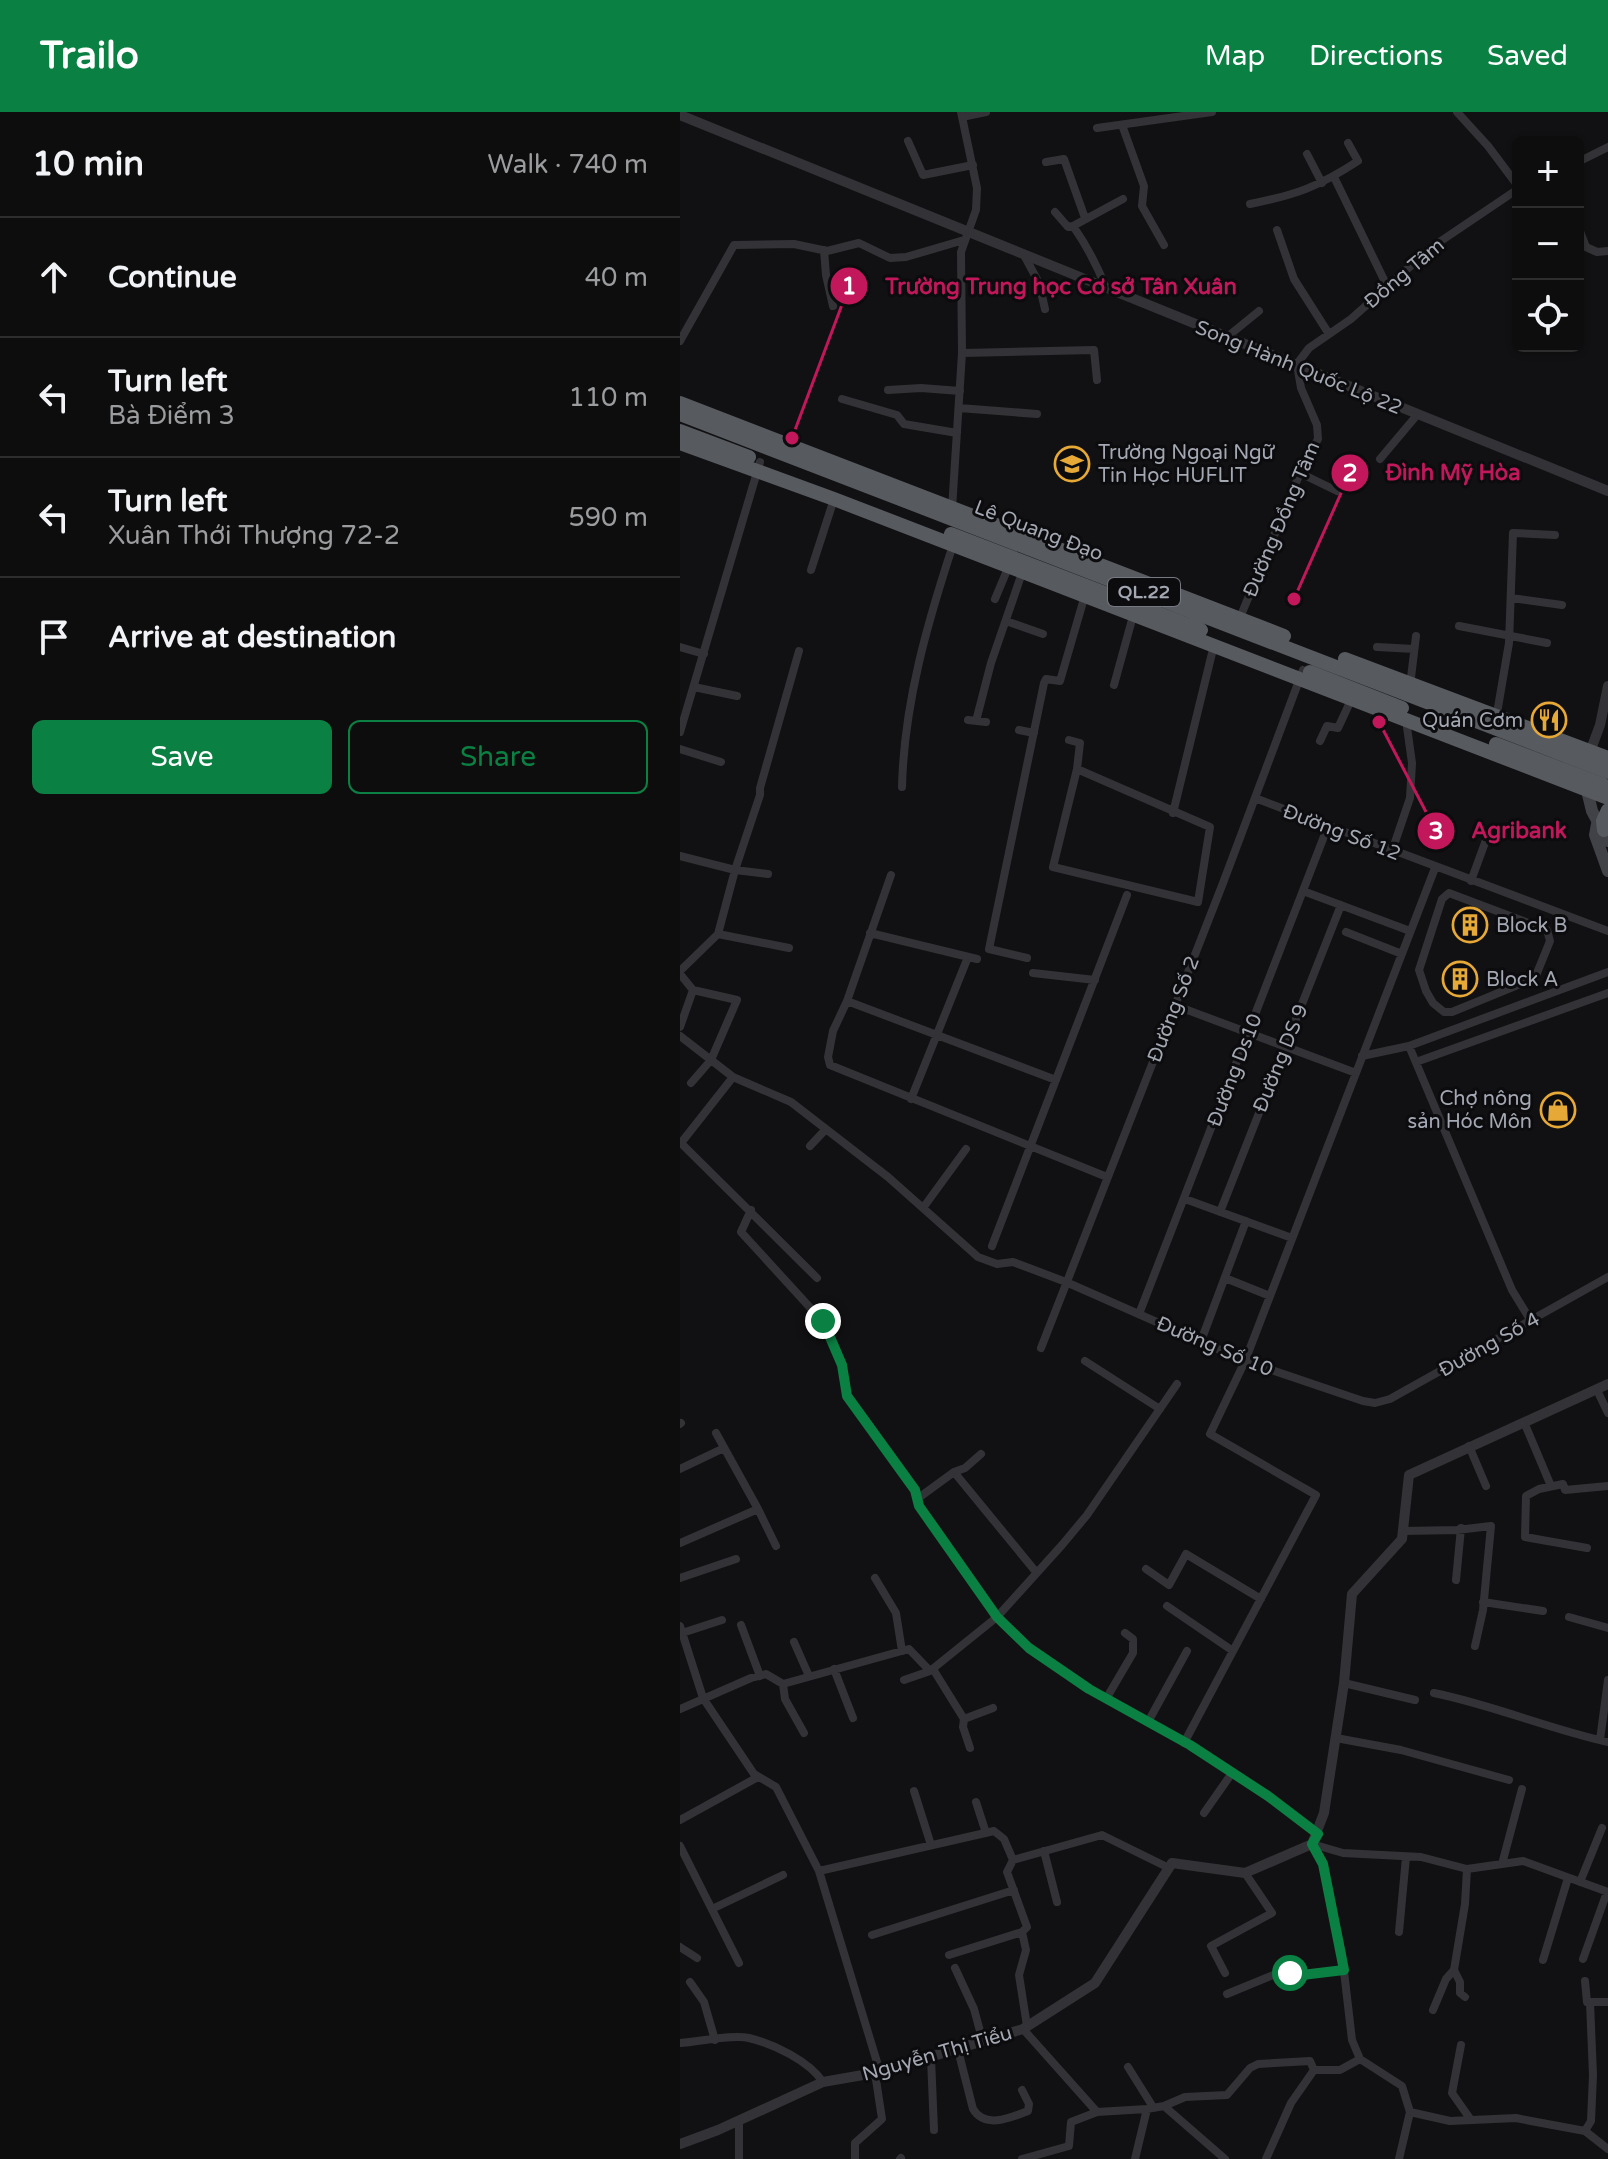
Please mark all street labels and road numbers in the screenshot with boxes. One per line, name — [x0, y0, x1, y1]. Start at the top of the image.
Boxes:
street label: Đồng Tâm — [1360, 233, 1450, 314]
street label: Song Hành Quốc Lộ 22 — [1192, 315, 1405, 420]
street label: Đường Đồng Tâm — [1238, 438, 1326, 601]
street label: Lê Quang Đạo — [971, 495, 1106, 566]
road number: QL.22 — [1108, 578, 1180, 606]
street label: Đường Số 12 — [1279, 799, 1404, 866]
street label: Đường Số 2 — [1143, 953, 1205, 1066]
street label: Đường DS 9 — [1248, 1001, 1314, 1116]
street label: Đường Ds10 — [1202, 1010, 1267, 1130]
street label: Đường Số 4 — [1435, 1307, 1544, 1382]
street label: Đường Số 10 — [1153, 1312, 1277, 1382]
street label: Nguyễn Thị Tiểu — [860, 2021, 1015, 2087]

